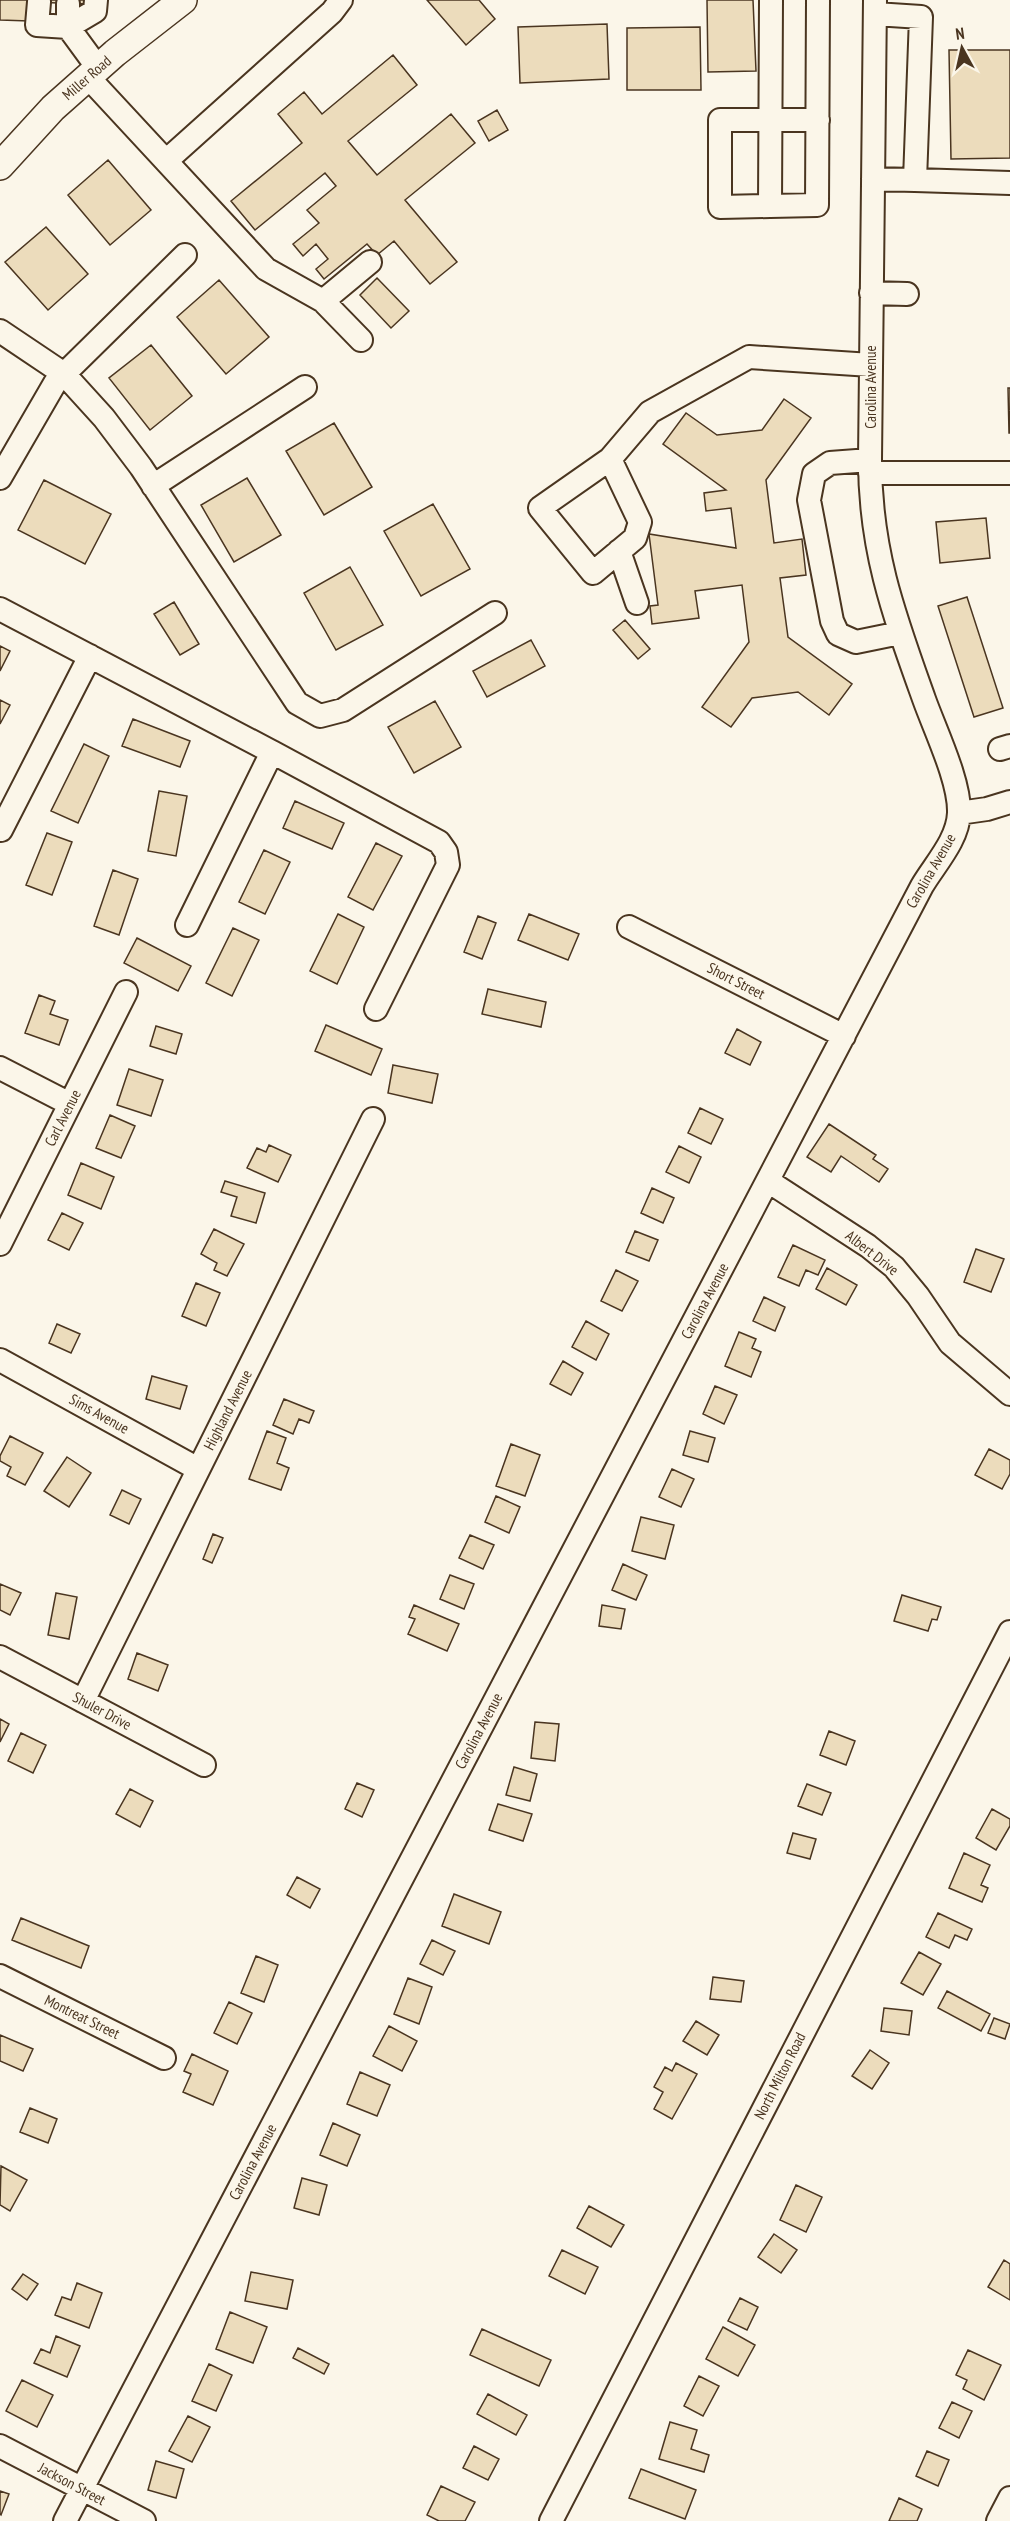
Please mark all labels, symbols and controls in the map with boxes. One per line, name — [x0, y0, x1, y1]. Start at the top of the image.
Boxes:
north arrow — [932, 18, 992, 78]
text: N — [954, 23, 966, 44]
street label: Miller Road — [58, 51, 115, 104]
street label: Carolina Avenue — [861, 345, 880, 429]
street label: Carolina Avenue — [902, 830, 960, 912]
street label: Short Street — [704, 958, 768, 1003]
street label: Carl Avenue — [40, 1086, 85, 1149]
street label: Albert Drive — [842, 1226, 903, 1279]
street label: Carolina Avenue — [677, 1260, 733, 1342]
street label: Highland Avenue — [199, 1366, 256, 1453]
street label: Sims Avenue — [66, 1389, 132, 1438]
street label: Shuler Drive — [70, 1687, 135, 1734]
street label: Carolina Avenue — [451, 1690, 507, 1772]
street label: Montreat Street — [41, 1990, 123, 2043]
street label: North Milton Road — [750, 2029, 810, 2122]
street label: Carolina Avenue — [225, 2121, 281, 2203]
street label: Jackson Street — [35, 2458, 109, 2509]

